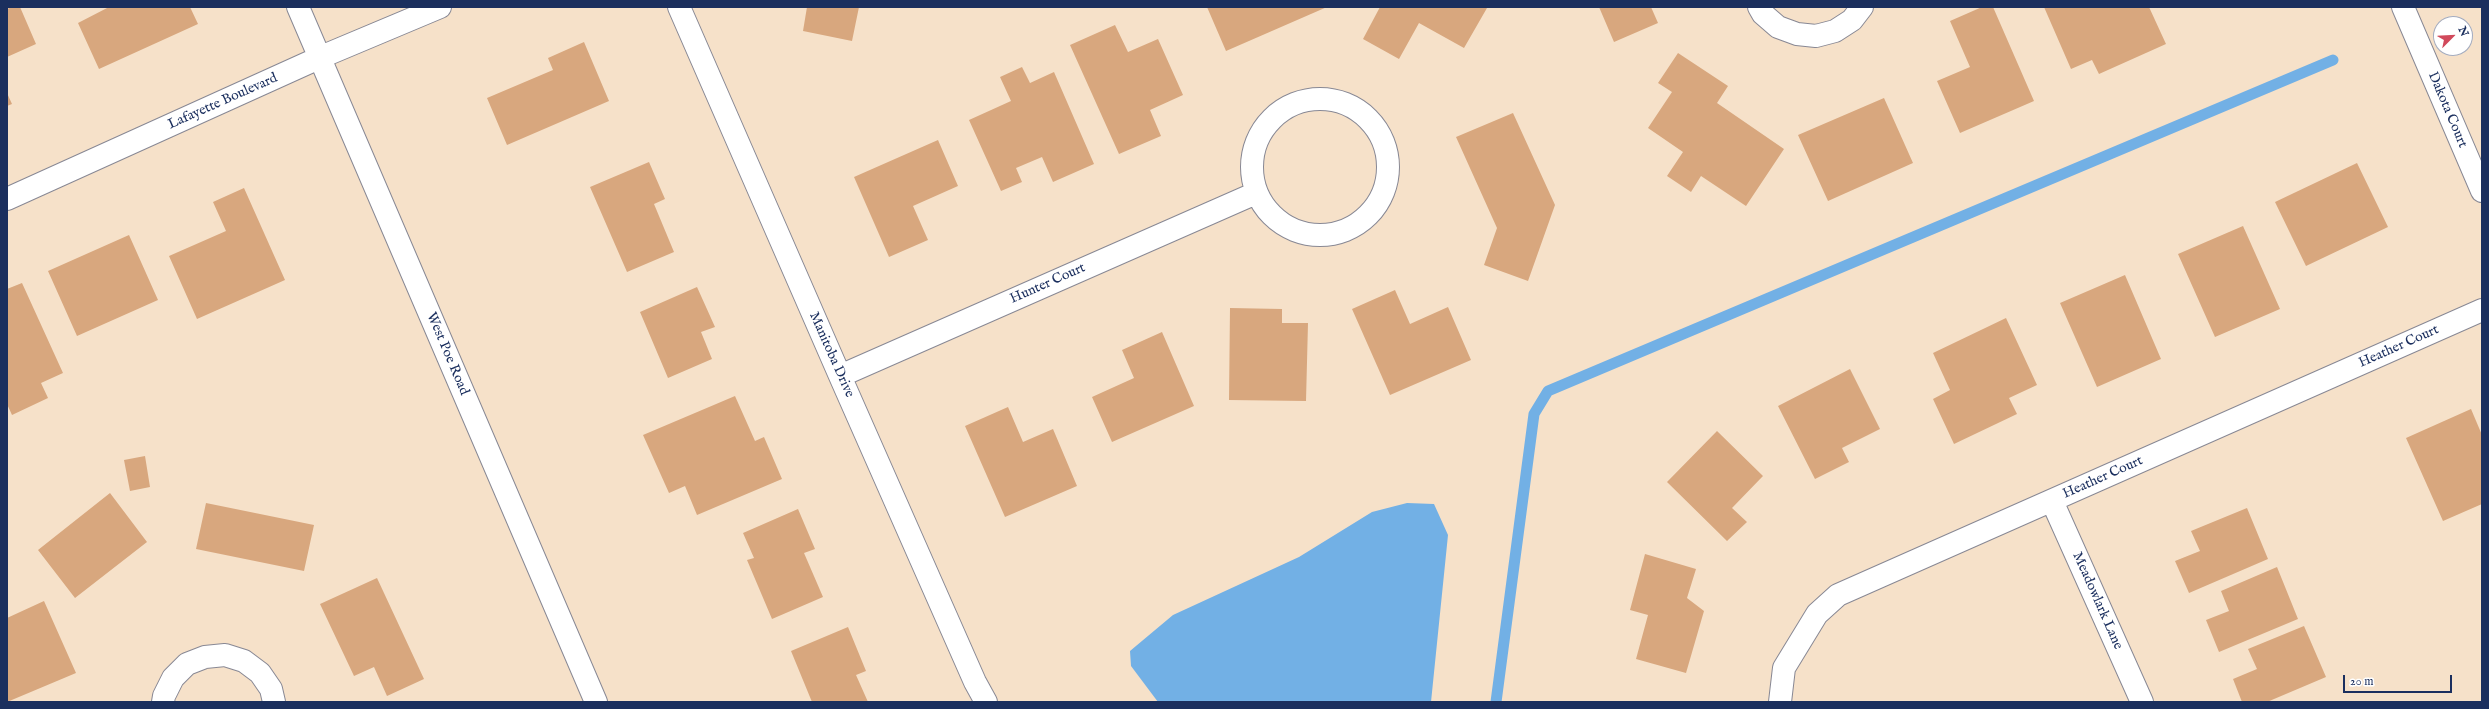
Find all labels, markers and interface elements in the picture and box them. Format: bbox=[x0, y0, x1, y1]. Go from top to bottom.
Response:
north arrow bbox=[2433, 16, 2473, 56]
text: N bbox=[2455, 24, 2471, 39]
street label: Lafayette Boulevard bbox=[166, 70, 280, 134]
street label: Dakota Court bbox=[2423, 70, 2471, 150]
street label: Hunter Court bbox=[1008, 260, 1088, 308]
street label: West Poe Road bbox=[422, 310, 472, 398]
street label: Manitoba Drive bbox=[805, 310, 857, 400]
street label: Heather Court bbox=[2356, 322, 2442, 372]
street label: Heather Court bbox=[2060, 453, 2146, 503]
street label: Meadowlark Lane bbox=[2068, 550, 2126, 652]
scale bar bbox=[2345, 667, 2454, 693]
text: 20 m bbox=[2350, 674, 2373, 689]

